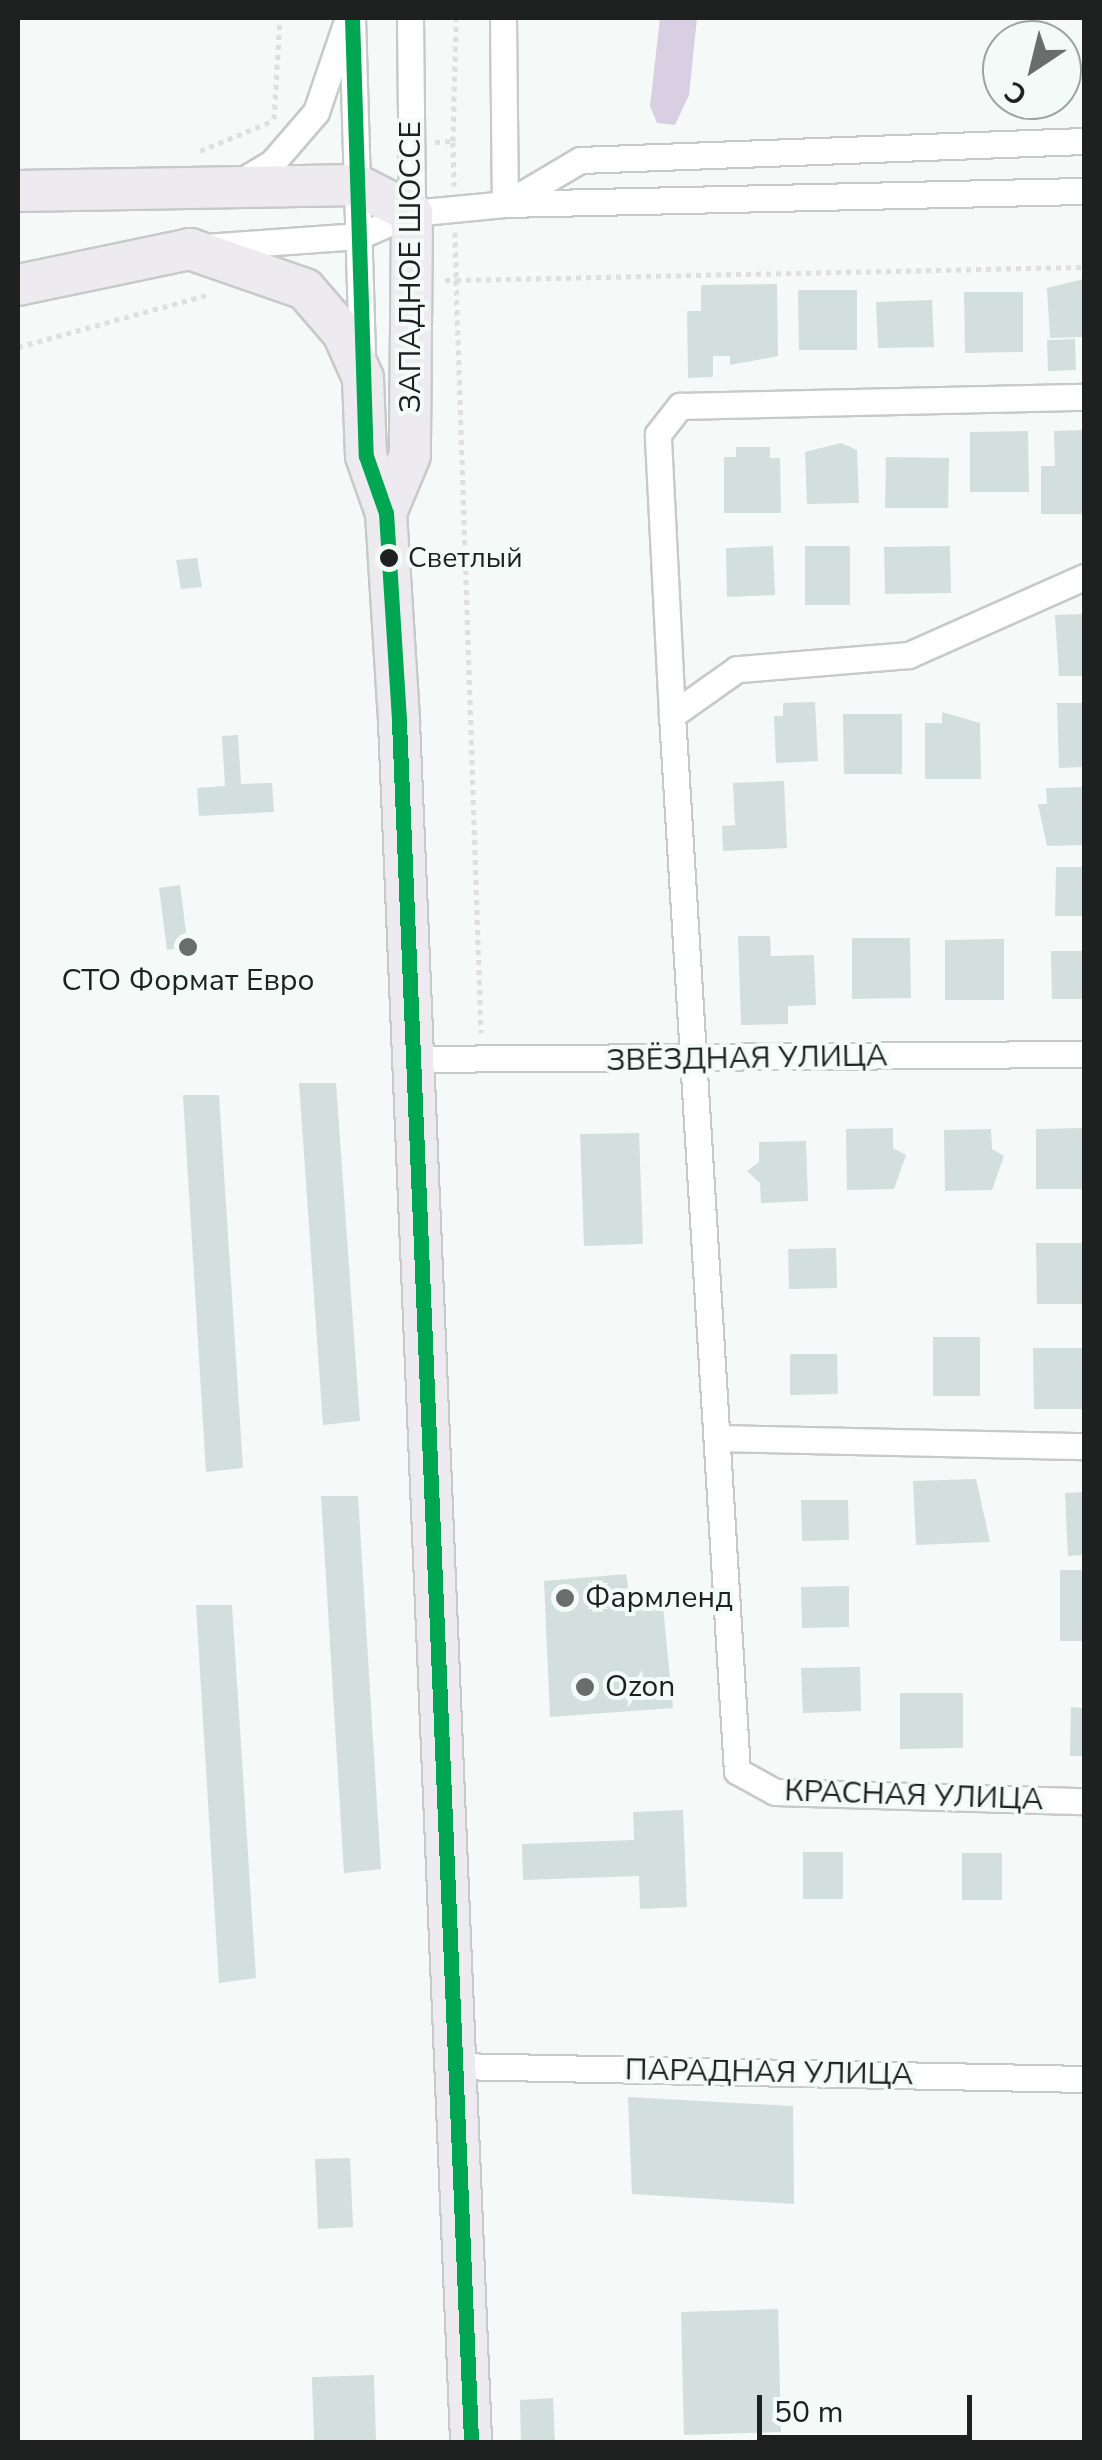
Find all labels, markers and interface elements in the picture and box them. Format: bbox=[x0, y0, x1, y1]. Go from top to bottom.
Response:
north arrow bbox=[982, 20, 1082, 120]
text: С bbox=[997, 72, 1035, 114]
street label: ЗАПАДНОЕ ШОССЕ bbox=[393, 121, 429, 413]
place label: Светлый bbox=[408, 541, 523, 575]
marker: Светлый bbox=[379, 548, 399, 568]
marker: СТО Формат Евро bbox=[177, 936, 199, 958]
place label: СТО Формат Евро bbox=[61, 963, 315, 999]
street label: ЗВЁЗДНАЯ УЛИЦА bbox=[606, 1039, 888, 1079]
place label: Фармленд bbox=[585, 1580, 733, 1616]
marker: Фармленд bbox=[554, 1587, 576, 1609]
place label: Ozon bbox=[605, 1669, 675, 1705]
marker: Ozon bbox=[574, 1676, 596, 1698]
street label: КРАСНАЯ УЛИЦА bbox=[784, 1773, 1044, 1819]
street label: ПАРАДНАЯ УЛИЦА bbox=[625, 2052, 913, 2094]
scale bar bbox=[762, 2375, 977, 2437]
text: 50 m bbox=[774, 2392, 843, 2433]

